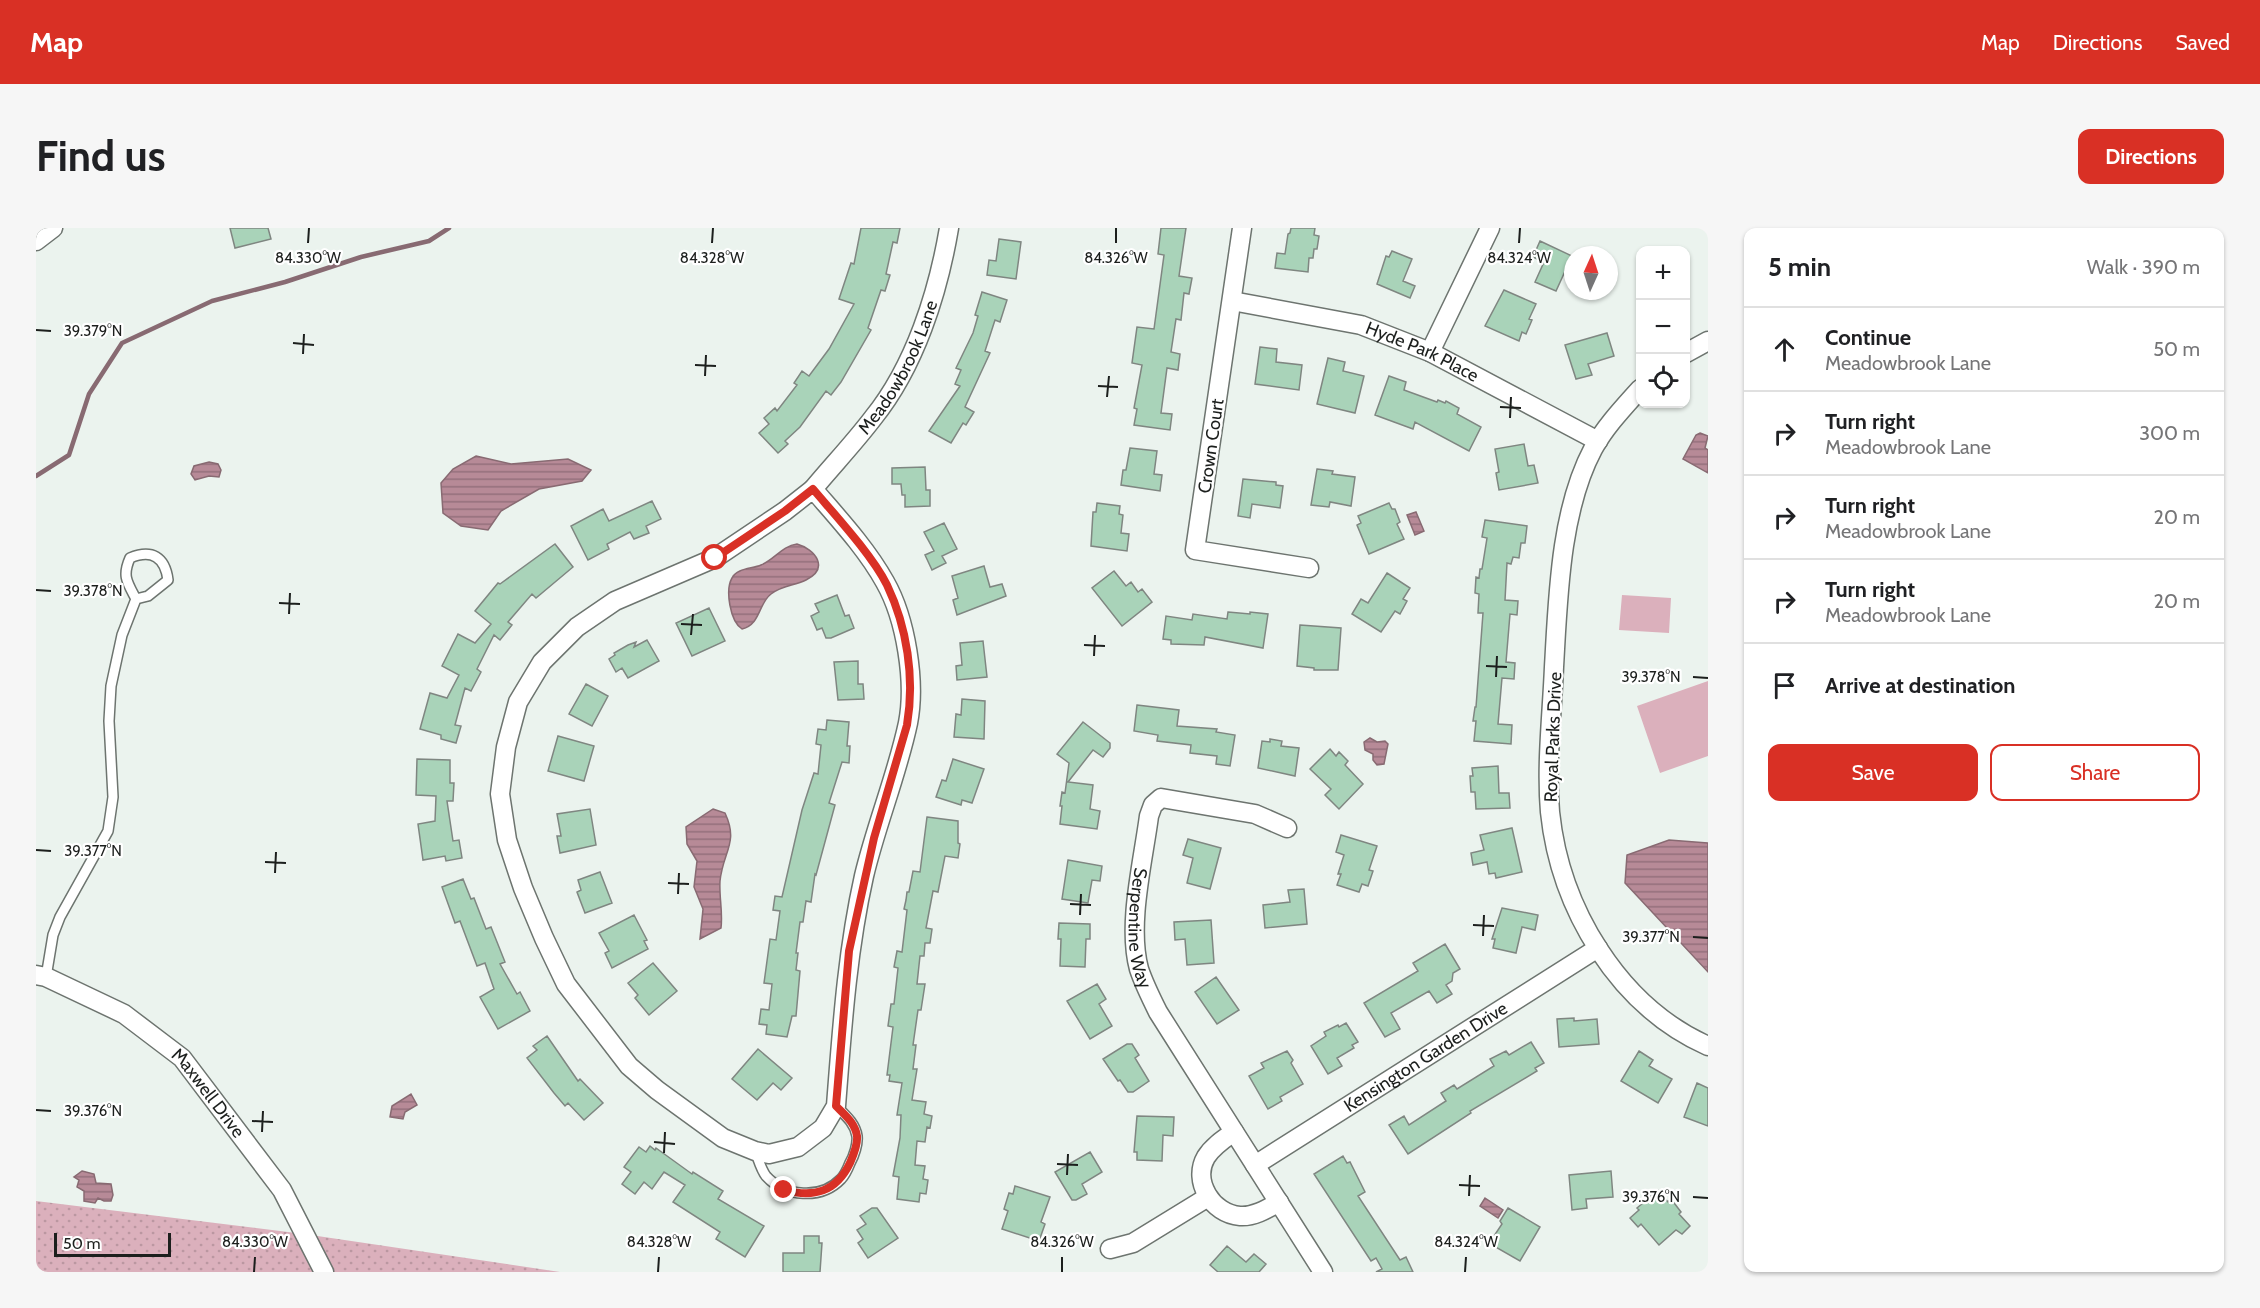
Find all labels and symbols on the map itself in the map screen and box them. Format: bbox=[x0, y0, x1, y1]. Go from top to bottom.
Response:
north arrow bbox=[1564, 246, 1618, 300]
text: 84.330°W bbox=[275, 249, 342, 267]
text: 84.328°W bbox=[680, 249, 745, 267]
text: 84.326°W bbox=[1084, 249, 1149, 267]
text: 84.324°W bbox=[1487, 249, 1552, 267]
street label: Meadowbrook Lane bbox=[853, 298, 942, 439]
street label: Hyde Park Place bbox=[1363, 317, 1482, 387]
text: 39.379°N bbox=[64, 322, 122, 340]
street label: Crown Court bbox=[1193, 397, 1229, 495]
route start bbox=[701, 544, 727, 570]
text: 39.378°N bbox=[63, 582, 123, 600]
text: 39.378°N bbox=[1621, 668, 1681, 686]
street label: Royal Parks Drive bbox=[1540, 671, 1566, 803]
text: 39.377°N bbox=[64, 842, 122, 860]
street label: Serpentine Way bbox=[1124, 866, 1156, 992]
text: 39.377°N bbox=[1622, 928, 1680, 946]
street label: Kensington Garden Drive bbox=[1340, 997, 1512, 1117]
street label: Maxwell Drive bbox=[168, 1043, 249, 1142]
text: 39.376°N bbox=[64, 1102, 122, 1120]
route end bbox=[770, 1176, 796, 1202]
text: 39.376°N bbox=[1622, 1188, 1680, 1206]
scale bar bbox=[54, 1230, 171, 1258]
text: 84.330°W bbox=[222, 1233, 289, 1251]
text: 84.328°W bbox=[627, 1233, 692, 1251]
text: 84.326°W bbox=[1030, 1233, 1095, 1251]
text: 84.324°W bbox=[1434, 1233, 1499, 1251]

